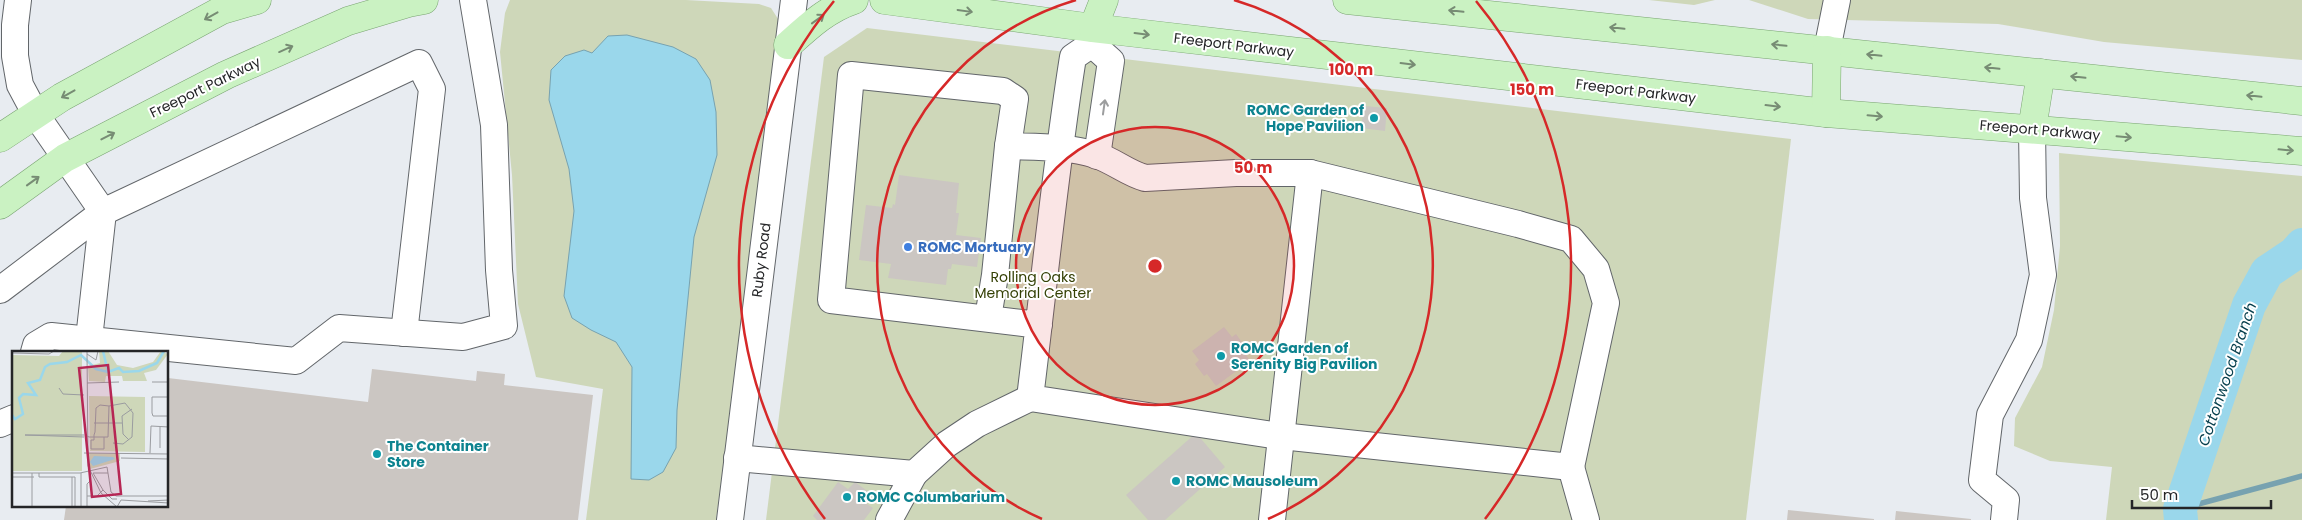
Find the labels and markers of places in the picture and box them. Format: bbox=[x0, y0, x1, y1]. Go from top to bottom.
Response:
place label: ROMC Garden of Hope Pavilion bbox=[1247, 100, 1364, 136]
marker: ROMC Garden of Hope Pavilion bbox=[1368, 112, 1380, 124]
place label: ROMC Mortuary bbox=[918, 237, 1032, 257]
marker: ROMC Mortuary bbox=[902, 241, 914, 253]
centre of rings bbox=[1146, 257, 1164, 275]
place label: ROMC Garden of Serenity Big Pavilion bbox=[1231, 338, 1378, 374]
marker: ROMC Garden of Serenity Big Pavilion bbox=[1215, 350, 1227, 362]
place label: The Container Store bbox=[387, 436, 489, 472]
marker: The Container Store bbox=[371, 448, 383, 460]
place label: ROMC Mausoleum bbox=[1186, 471, 1318, 491]
marker: ROMC Mausoleum bbox=[1170, 475, 1182, 487]
place label: ROMC Columbarium bbox=[857, 487, 1005, 507]
marker: ROMC Columbarium bbox=[841, 491, 853, 503]

